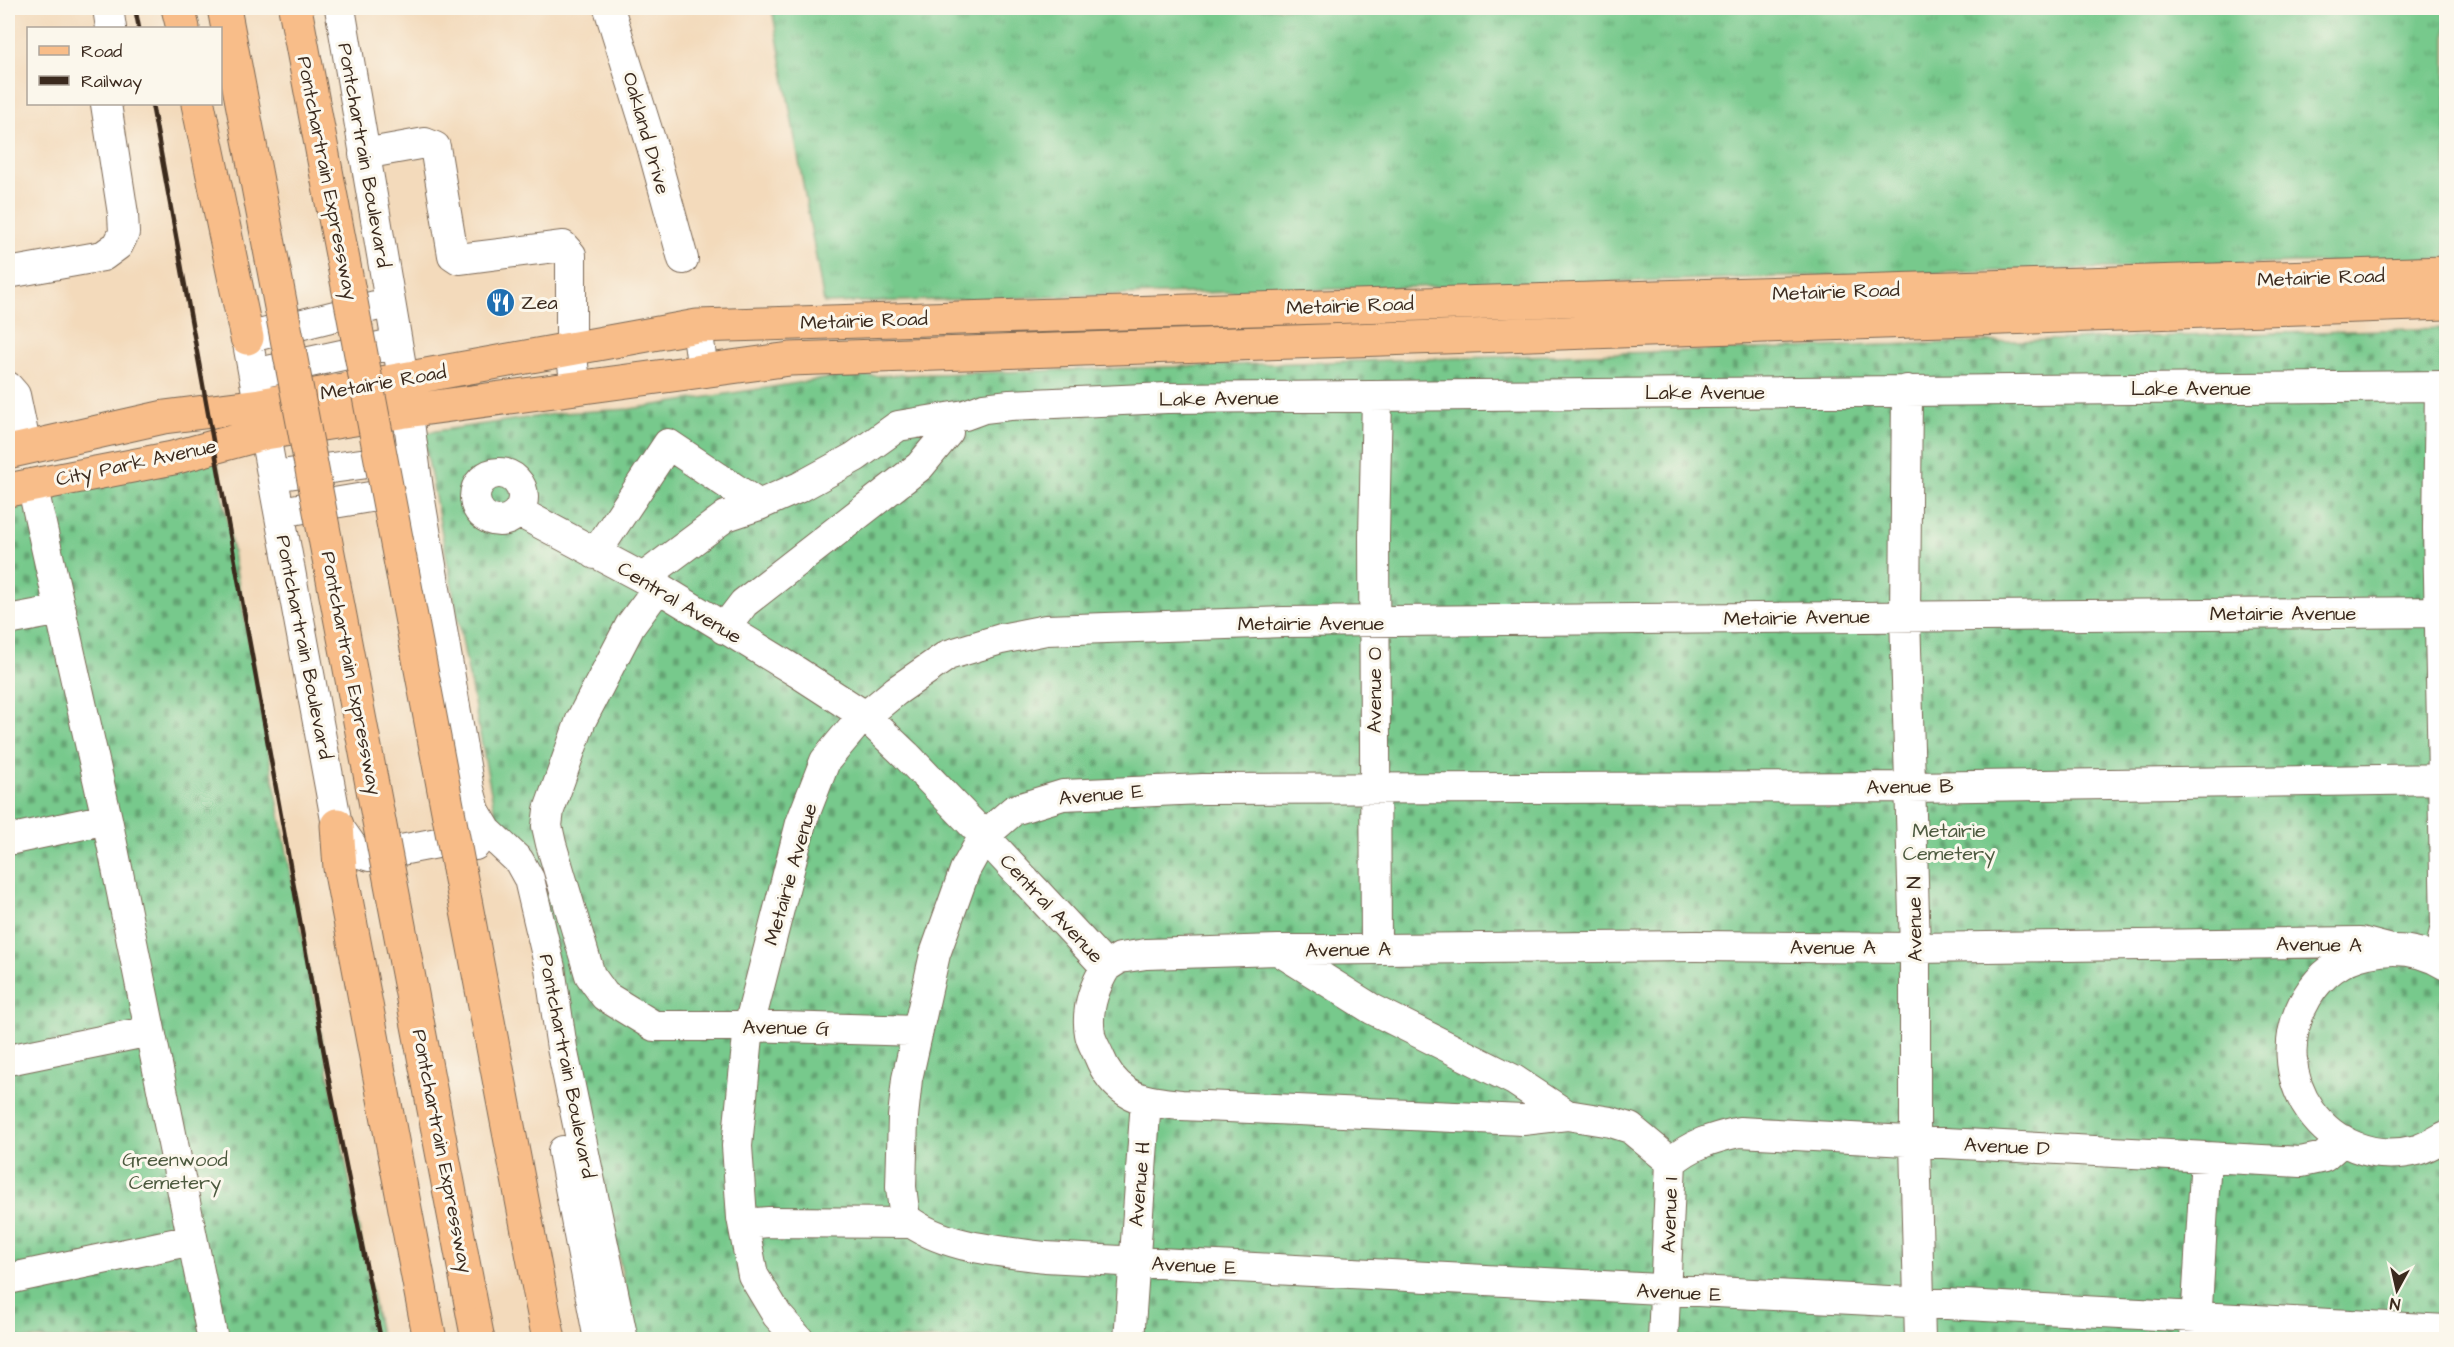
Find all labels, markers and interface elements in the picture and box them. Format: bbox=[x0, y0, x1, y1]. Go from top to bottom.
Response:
legend bbox=[27, 27, 222, 105]
text: Road bbox=[81, 39, 122, 64]
street label: Pontchartrain Boulevard bbox=[330, 41, 398, 270]
street label: Pontchartrain Expressway bbox=[289, 54, 364, 303]
text: Railway bbox=[81, 69, 142, 95]
street label: Oakland Drive bbox=[615, 69, 677, 198]
street label: Metairie Road bbox=[2257, 262, 2385, 294]
street label: Metairie Road bbox=[1772, 276, 1900, 308]
restaurant icon: Zea bbox=[484, 286, 516, 318]
place label: Zea bbox=[521, 289, 558, 317]
street label: Metairie Road bbox=[1286, 290, 1414, 322]
street label: Metairie Road bbox=[800, 305, 928, 337]
street label: Metairie Road bbox=[318, 358, 448, 408]
street label: Lake Avenue bbox=[2131, 375, 2251, 403]
street label: Lake Avenue bbox=[1645, 379, 1765, 407]
street label: Lake Avenue bbox=[1159, 384, 1279, 414]
street label: City Park Avenue bbox=[53, 432, 219, 495]
street label: Pontchartrain Boulevard bbox=[269, 533, 339, 762]
street label: Pontchartrain Expressway bbox=[313, 549, 388, 798]
street label: Central Avenue bbox=[612, 555, 747, 651]
street label: Metairie Avenue bbox=[2210, 600, 2356, 628]
street label: Metairie Avenue bbox=[1724, 603, 1871, 633]
street label: Metairie Avenue bbox=[1238, 610, 1384, 638]
street label: Avenue O bbox=[1361, 647, 1389, 733]
street label: Avenue B bbox=[1866, 772, 1954, 802]
street label: Avenue E bbox=[1058, 777, 1145, 813]
street label: Metairie Avenue bbox=[757, 800, 825, 949]
park label: Metairie Cemetery bbox=[1903, 817, 1995, 869]
street label: Central Avenue bbox=[993, 848, 1110, 970]
street label: Avenue N bbox=[1900, 876, 1930, 962]
street label: Avenue A bbox=[2276, 930, 2362, 960]
street label: Avenue A bbox=[1790, 934, 1876, 962]
street label: Avenue A bbox=[1305, 935, 1391, 965]
street label: Pontchartrain Boulevard bbox=[532, 952, 602, 1181]
street label: Avenue G bbox=[742, 1013, 830, 1043]
street label: Pontchartrain Expressway bbox=[404, 1027, 479, 1276]
street label: Avenue D bbox=[1963, 1131, 2051, 1163]
street label: Avenue H bbox=[1122, 1140, 1158, 1228]
park label: Greenwood Cemetery bbox=[122, 1146, 228, 1198]
street label: Avenue I bbox=[1655, 1177, 1685, 1254]
street label: Avenue E bbox=[1151, 1250, 1237, 1282]
north arrow bbox=[2367, 1260, 2427, 1320]
street label: Avenue E bbox=[1636, 1277, 1722, 1309]
text: N bbox=[2389, 1292, 2402, 1315]

